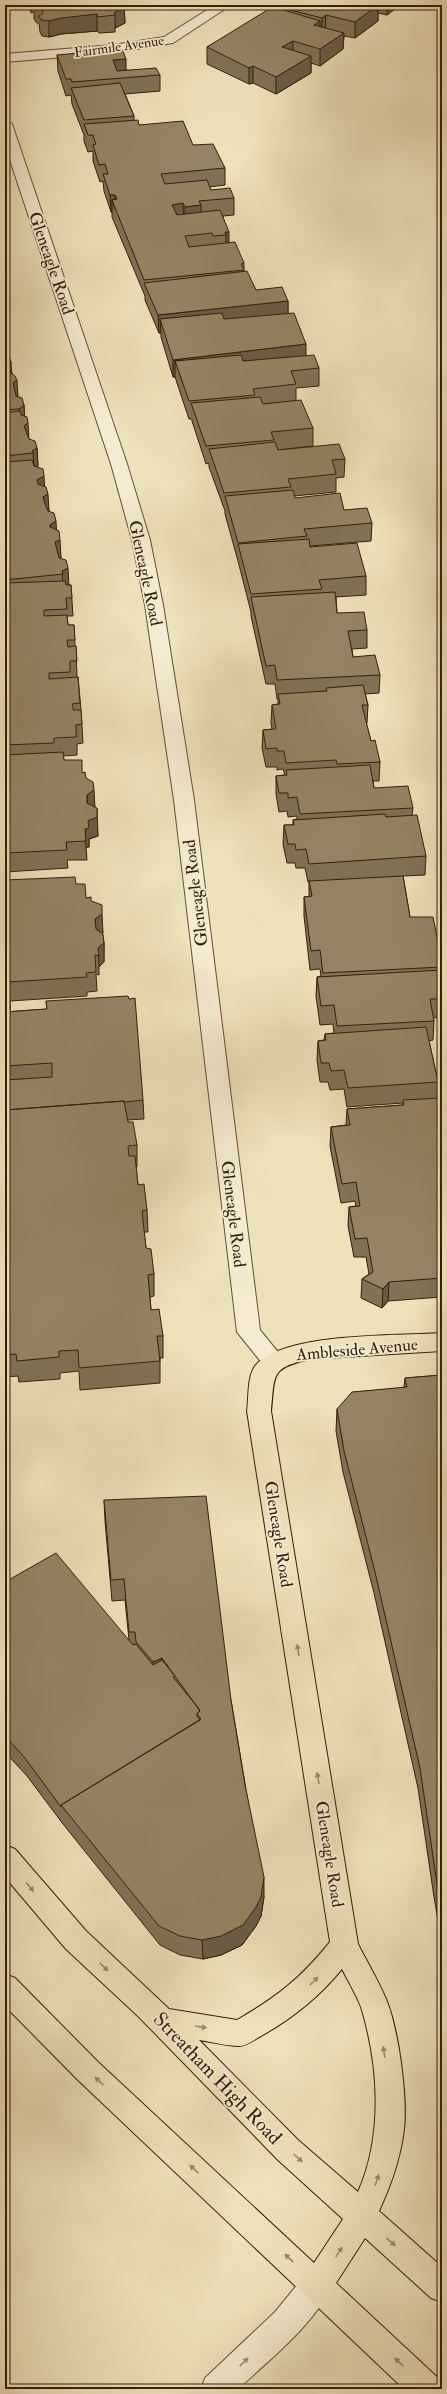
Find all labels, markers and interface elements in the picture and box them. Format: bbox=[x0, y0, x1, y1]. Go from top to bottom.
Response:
street label: Fairmile Avenue bbox=[73, 32, 165, 61]
street label: Gleneagle Road bbox=[24, 209, 79, 318]
street label: Gleneagle Road bbox=[124, 518, 167, 628]
street label: Gleneagle Road bbox=[178, 838, 212, 948]
street label: Gleneagle Road bbox=[217, 1159, 251, 1269]
street label: Ambleside Avenue bbox=[294, 1334, 419, 1365]
street label: Gleneagle Road bbox=[260, 1479, 297, 1589]
one-way arrow bbox=[295, 1644, 301, 1656]
one-way arrow bbox=[315, 1772, 321, 1784]
street label: Gleneagle Road bbox=[311, 1799, 348, 1909]
one-way arrow bbox=[26, 1882, 35, 1892]
one-way arrow bbox=[99, 1962, 109, 1972]
one-way arrow bbox=[309, 1977, 319, 1986]
street label: Streatham High Road bbox=[148, 2007, 287, 2150]
one-way arrow bbox=[195, 2024, 207, 2030]
one-way arrow bbox=[381, 2046, 387, 2058]
one-way arrow bbox=[94, 2076, 104, 2085]
one-way arrow bbox=[293, 2153, 302, 2162]
one-way arrow bbox=[189, 2164, 199, 2174]
one-way arrow bbox=[374, 2174, 380, 2186]
one-way arrow bbox=[386, 2237, 396, 2246]
one-way arrow bbox=[335, 2246, 342, 2258]
one-way arrow bbox=[284, 2253, 294, 2263]
one-way arrow bbox=[239, 2357, 249, 2367]
one-way arrow bbox=[394, 2358, 403, 2367]

